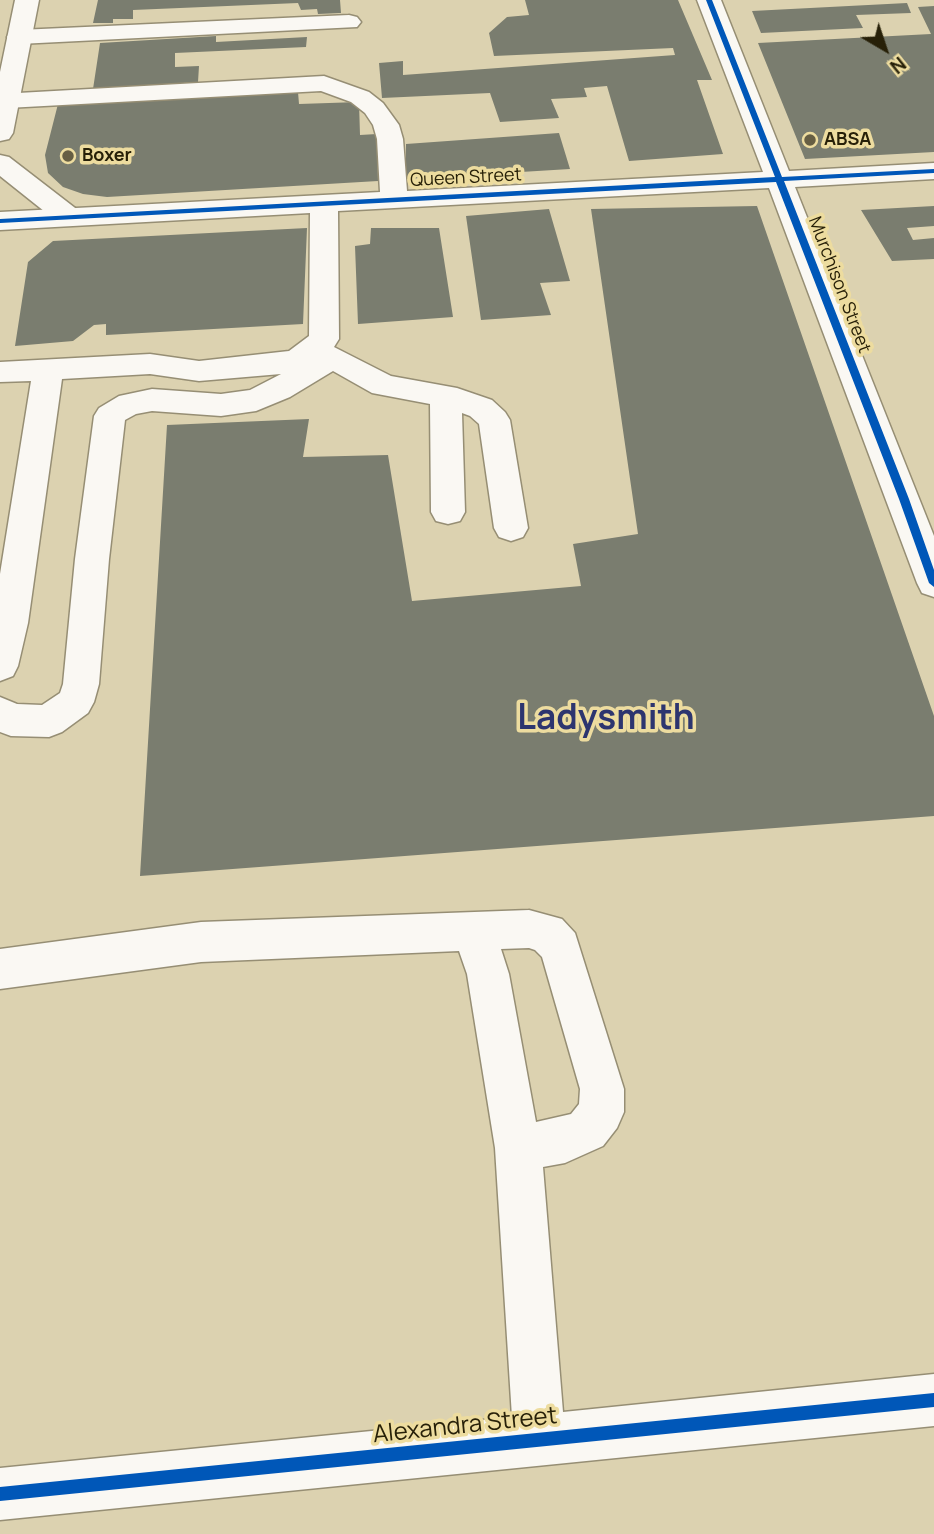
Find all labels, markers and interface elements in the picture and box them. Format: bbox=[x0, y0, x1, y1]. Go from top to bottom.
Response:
north arrow bbox=[850, 14, 920, 84]
text: N bbox=[885, 51, 912, 80]
place label: ABSA bbox=[824, 129, 871, 151]
marker: ABSA bbox=[802, 132, 818, 148]
place label: Boxer bbox=[82, 145, 132, 167]
marker: Boxer bbox=[60, 148, 76, 164]
street label: Queen Street bbox=[410, 164, 522, 192]
street label: Murchison Street bbox=[803, 214, 875, 356]
district label: Ladysmith bbox=[517, 698, 695, 740]
street label: Alexandra Street bbox=[371, 1402, 559, 1450]

